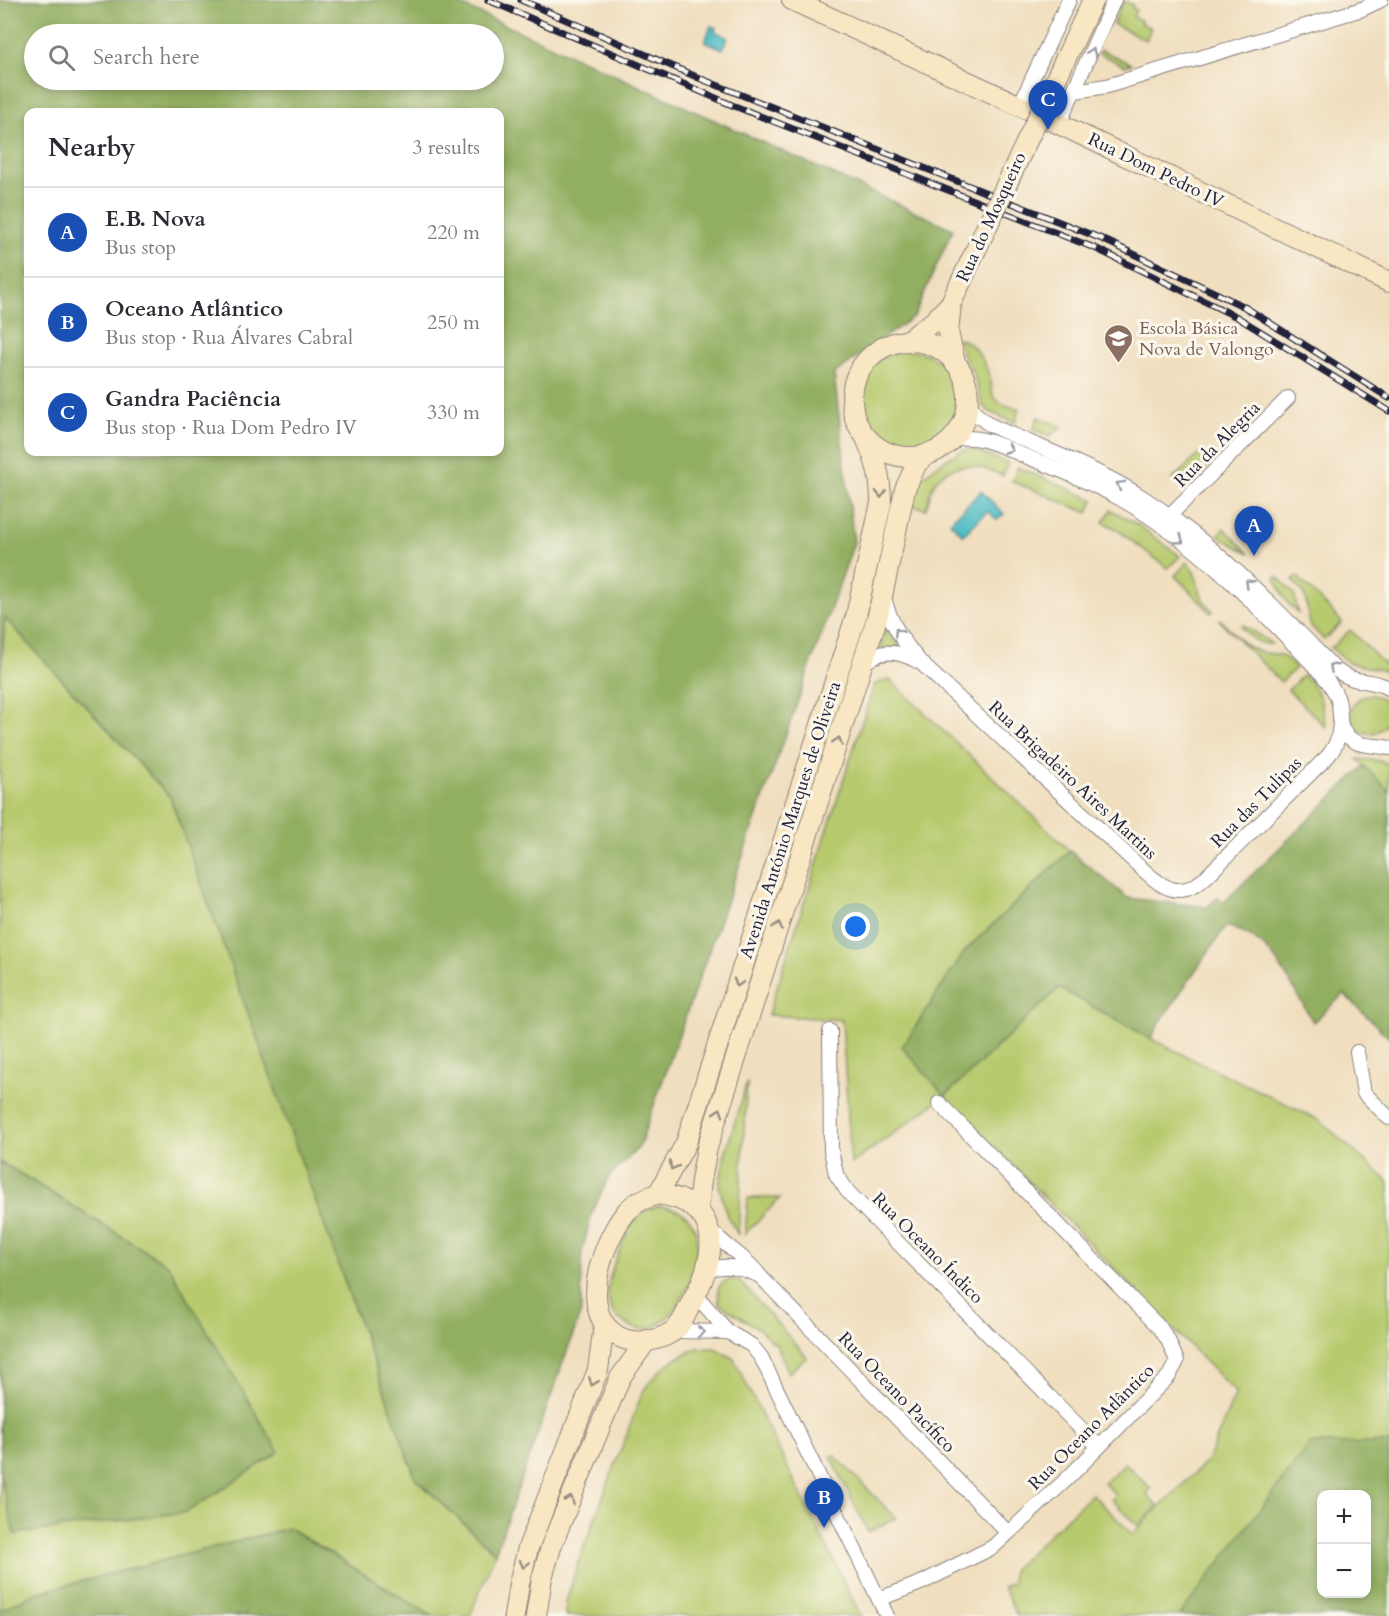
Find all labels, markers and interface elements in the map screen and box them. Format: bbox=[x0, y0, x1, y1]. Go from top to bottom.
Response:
search box bbox=[24, 24, 504, 90]
icon: search bbox=[45, 41, 78, 74]
text: Search here bbox=[93, 42, 200, 72]
one-way arrow bbox=[1085, 47, 1097, 58]
pin: C bbox=[1028, 80, 1068, 130]
street label: Rua Dom Pedro IV bbox=[1084, 127, 1229, 215]
text: Nearby bbox=[48, 130, 136, 165]
text: 3 results bbox=[412, 134, 480, 161]
street label: Rua do Mosqueiro bbox=[950, 148, 1033, 286]
text: E.B. Nova bbox=[105, 204, 206, 234]
text: A bbox=[60, 219, 75, 246]
text: 220 m bbox=[427, 219, 480, 246]
text: Bus stop bbox=[105, 234, 176, 261]
text: Oceano Atlântico bbox=[105, 294, 283, 324]
text: B bbox=[60, 309, 75, 336]
text: 250 m bbox=[427, 309, 480, 336]
place label: Escola Básica Nova de Valongo bbox=[1139, 316, 1274, 362]
school or university icon: Escola Básica Nova de Valongo bbox=[1102, 322, 1134, 364]
text: Bus stop · Rua Álvares Cabral bbox=[105, 324, 353, 351]
text: Gandra Paciência bbox=[105, 384, 281, 414]
street label: Rua da Alegria bbox=[1169, 396, 1266, 493]
text: C bbox=[60, 399, 75, 426]
text: 330 m bbox=[427, 399, 480, 426]
text: Bus stop · Rua Dom Pedro IV bbox=[105, 414, 357, 441]
one-way arrow bbox=[1002, 442, 1013, 454]
one-way arrow bbox=[1116, 481, 1126, 492]
one-way arrow bbox=[874, 490, 887, 499]
pin: A bbox=[1234, 506, 1274, 556]
one-way arrow bbox=[1174, 533, 1185, 544]
one-way arrow bbox=[1245, 579, 1256, 590]
one-way arrow bbox=[893, 628, 905, 638]
one-way arrow bbox=[1330, 663, 1341, 674]
street label: Avenida António Marques de Oliveira bbox=[734, 678, 847, 962]
street label: Rua Brigadeiro Aires Martins bbox=[983, 695, 1163, 865]
one-way arrow bbox=[830, 736, 843, 746]
street label: Rua das Tulipas bbox=[1205, 751, 1307, 853]
your location bbox=[841, 912, 870, 941]
one-way arrow bbox=[771, 921, 784, 932]
one-way arrow bbox=[733, 977, 745, 988]
one-way arrow bbox=[712, 1107, 724, 1118]
one-way arrow bbox=[669, 1160, 680, 1171]
street label: Rua Oceano Índico bbox=[866, 1187, 989, 1310]
one-way arrow bbox=[696, 1326, 705, 1338]
street label: Rua Oceano Pacífico bbox=[832, 1326, 961, 1458]
street label: Rua Oceano Atlântico bbox=[1023, 1358, 1160, 1496]
one-way arrow bbox=[588, 1376, 600, 1387]
pin: B bbox=[804, 1478, 844, 1528]
map controls bbox=[1317, 1490, 1371, 1598]
button: + bbox=[1317, 1490, 1371, 1544]
one-way arrow bbox=[563, 1495, 575, 1506]
button: − bbox=[1317, 1544, 1371, 1598]
one-way arrow bbox=[518, 1559, 531, 1569]

